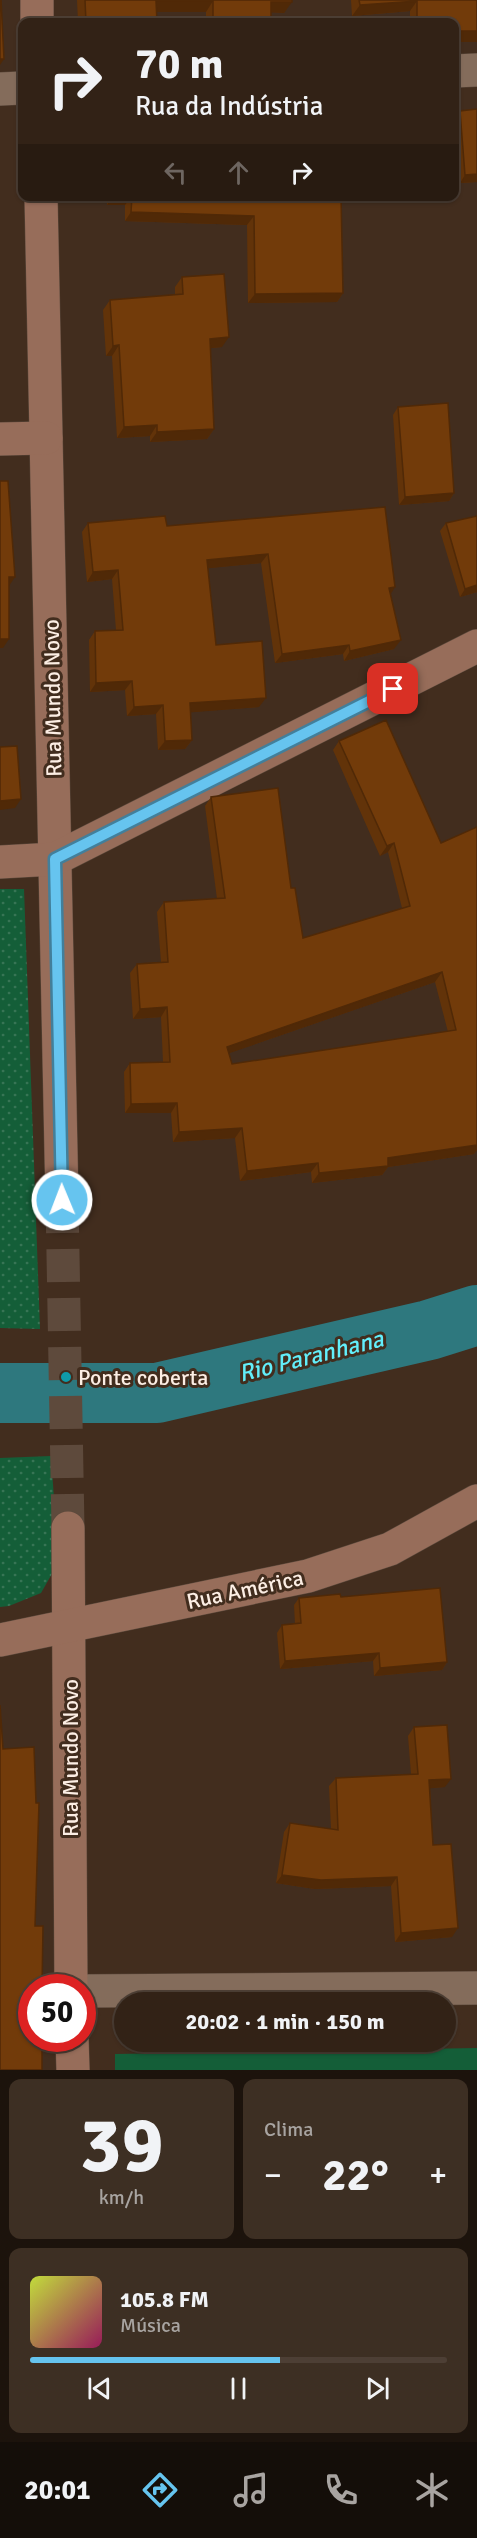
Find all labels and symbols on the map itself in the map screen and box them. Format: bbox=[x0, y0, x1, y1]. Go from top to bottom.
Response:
street label: Rua Mundo Novo bbox=[38, 619, 67, 777]
pin bbox=[367, 663, 418, 714]
position arrow bbox=[30, 1168, 94, 1232]
water label: Rio Paranhana bbox=[235, 1323, 387, 1389]
place label: Ponte coberta bbox=[78, 1364, 208, 1391]
marker: Ponte coberta bbox=[59, 1370, 73, 1384]
street label: Rua América bbox=[184, 1564, 306, 1615]
street label: Rua Mundo Novo bbox=[57, 1679, 84, 1837]
speed limit sign: 50 bbox=[18, 1974, 96, 2052]

